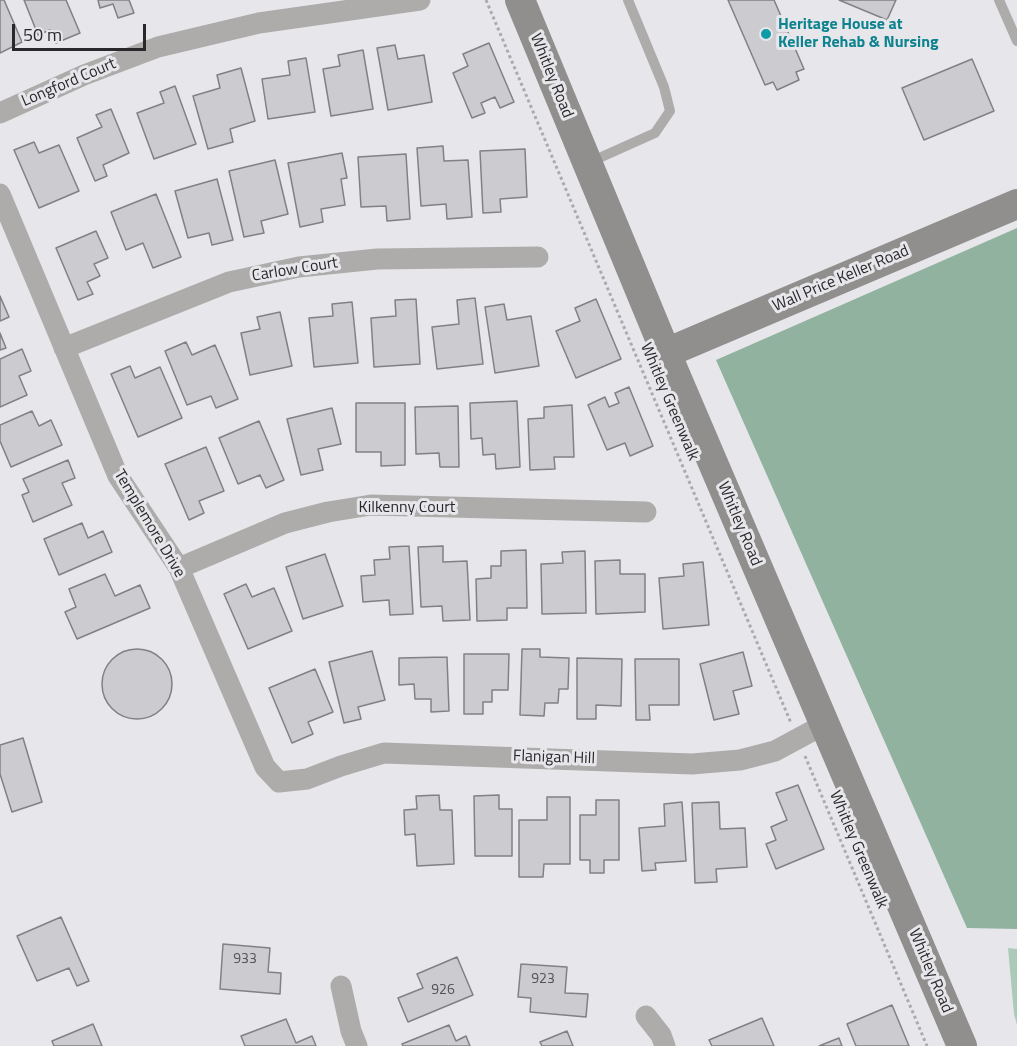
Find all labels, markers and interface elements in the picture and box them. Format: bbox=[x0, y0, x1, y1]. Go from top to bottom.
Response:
scale bar bbox=[15, 12, 148, 50]
place label: Heritage House at Keller Rehab & Nursing bbox=[778, 15, 939, 53]
text: 50 m bbox=[23, 21, 62, 48]
marker: Heritage House at Keller Rehab & Nursing bbox=[759, 27, 773, 41]
street label: Whitley Road bbox=[525, 31, 577, 121]
street label: Longford Court bbox=[19, 55, 119, 111]
street label: Wall Price Keller Road bbox=[770, 242, 912, 316]
street label: Carlow Court bbox=[251, 254, 339, 286]
street label: Whitley Greenwalk bbox=[636, 340, 702, 464]
street label: Templemore Drive bbox=[109, 467, 189, 581]
street label: Whitley Road bbox=[713, 479, 765, 569]
street label: Kilkenny Court bbox=[359, 498, 455, 518]
street label: Flanigan Hill bbox=[513, 747, 595, 769]
street label: Whitley Greenwalk bbox=[825, 788, 891, 912]
street label: Whitley Road bbox=[904, 926, 956, 1016]
house number: 933 bbox=[233, 952, 257, 968]
house number: 923 bbox=[531, 972, 555, 988]
house number: 926 bbox=[431, 983, 455, 999]

